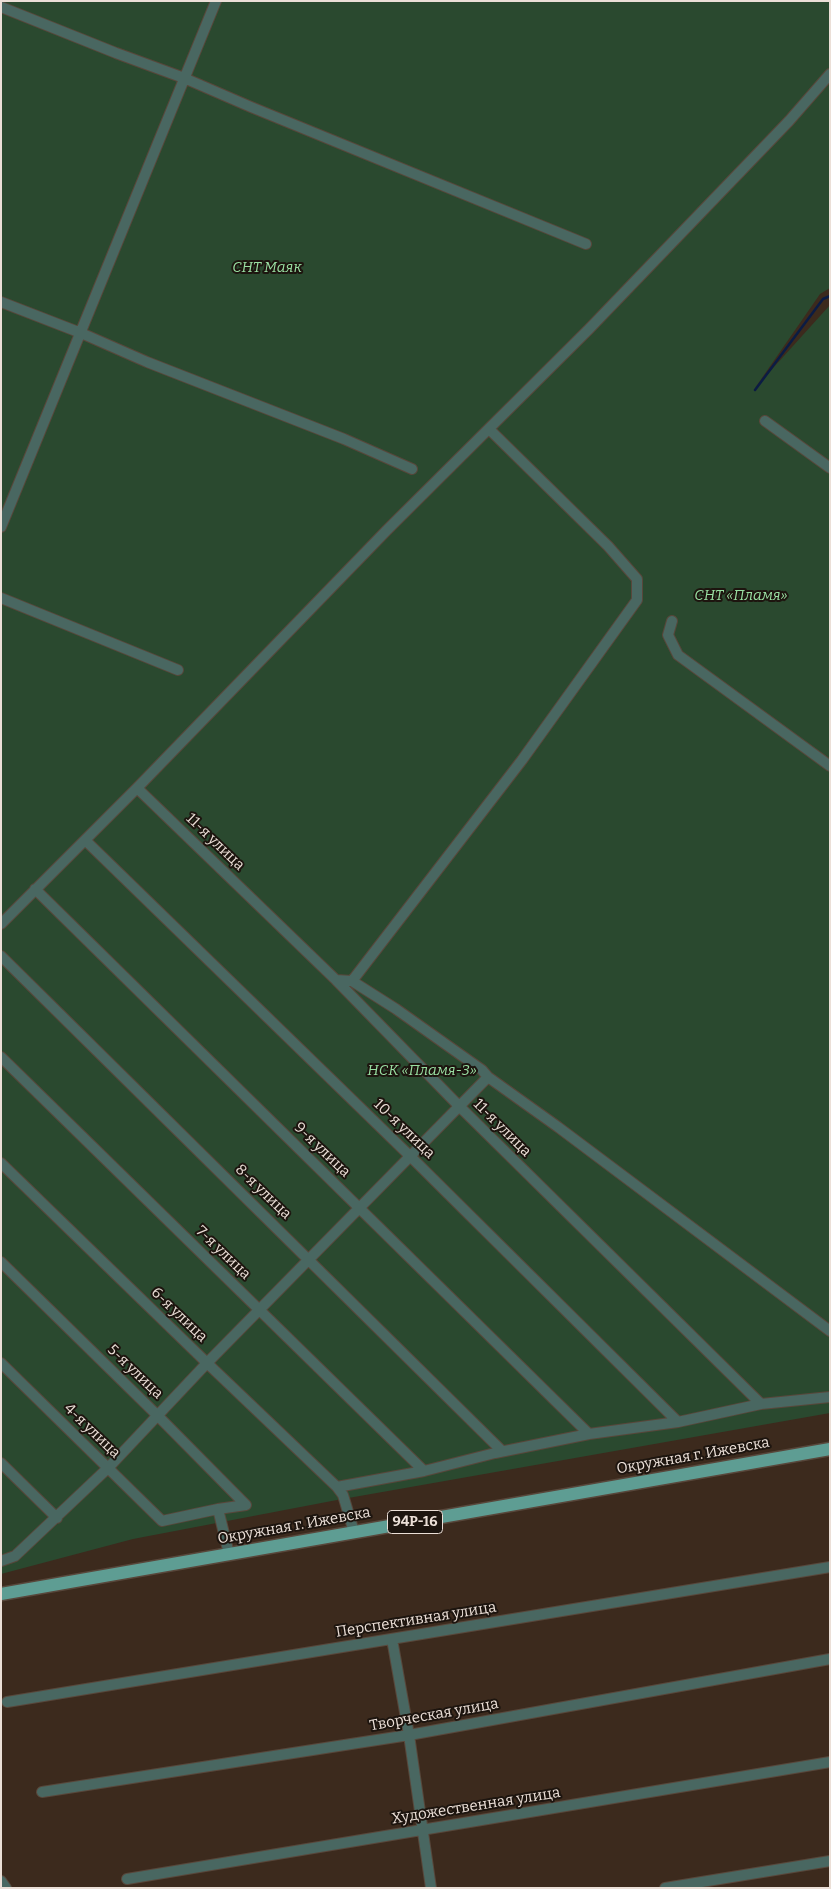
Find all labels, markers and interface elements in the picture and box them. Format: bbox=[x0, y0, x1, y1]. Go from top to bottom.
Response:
park label: СНТ Маяк bbox=[232, 259, 302, 277]
park label: СНТ «Пламя» bbox=[694, 587, 788, 605]
street label: 11-я улица bbox=[182, 810, 248, 874]
park label: НСК «Пламя-3» bbox=[367, 1062, 477, 1080]
street label: 10-я улица bbox=[370, 1095, 438, 1163]
street label: 11-я улица bbox=[469, 1095, 535, 1161]
street label: 9-я улица bbox=[290, 1119, 354, 1181]
street label: 8-я улица bbox=[231, 1161, 295, 1223]
street label: 7-я улица bbox=[192, 1222, 254, 1284]
street label: 6-я улица bbox=[147, 1284, 211, 1346]
street label: 5-я улица bbox=[103, 1341, 167, 1403]
street label: 4-я улица bbox=[60, 1400, 124, 1462]
street label: Окружная г. Ижевска bbox=[615, 1434, 771, 1478]
street label: Окружная г. Ижевска bbox=[216, 1504, 372, 1548]
road number: 94Р-16 bbox=[388, 1510, 442, 1534]
street label: Перспективная улица bbox=[335, 1598, 497, 1642]
street label: Творческая улица bbox=[368, 1695, 500, 1735]
street label: Художественная улица bbox=[390, 1784, 562, 1828]

